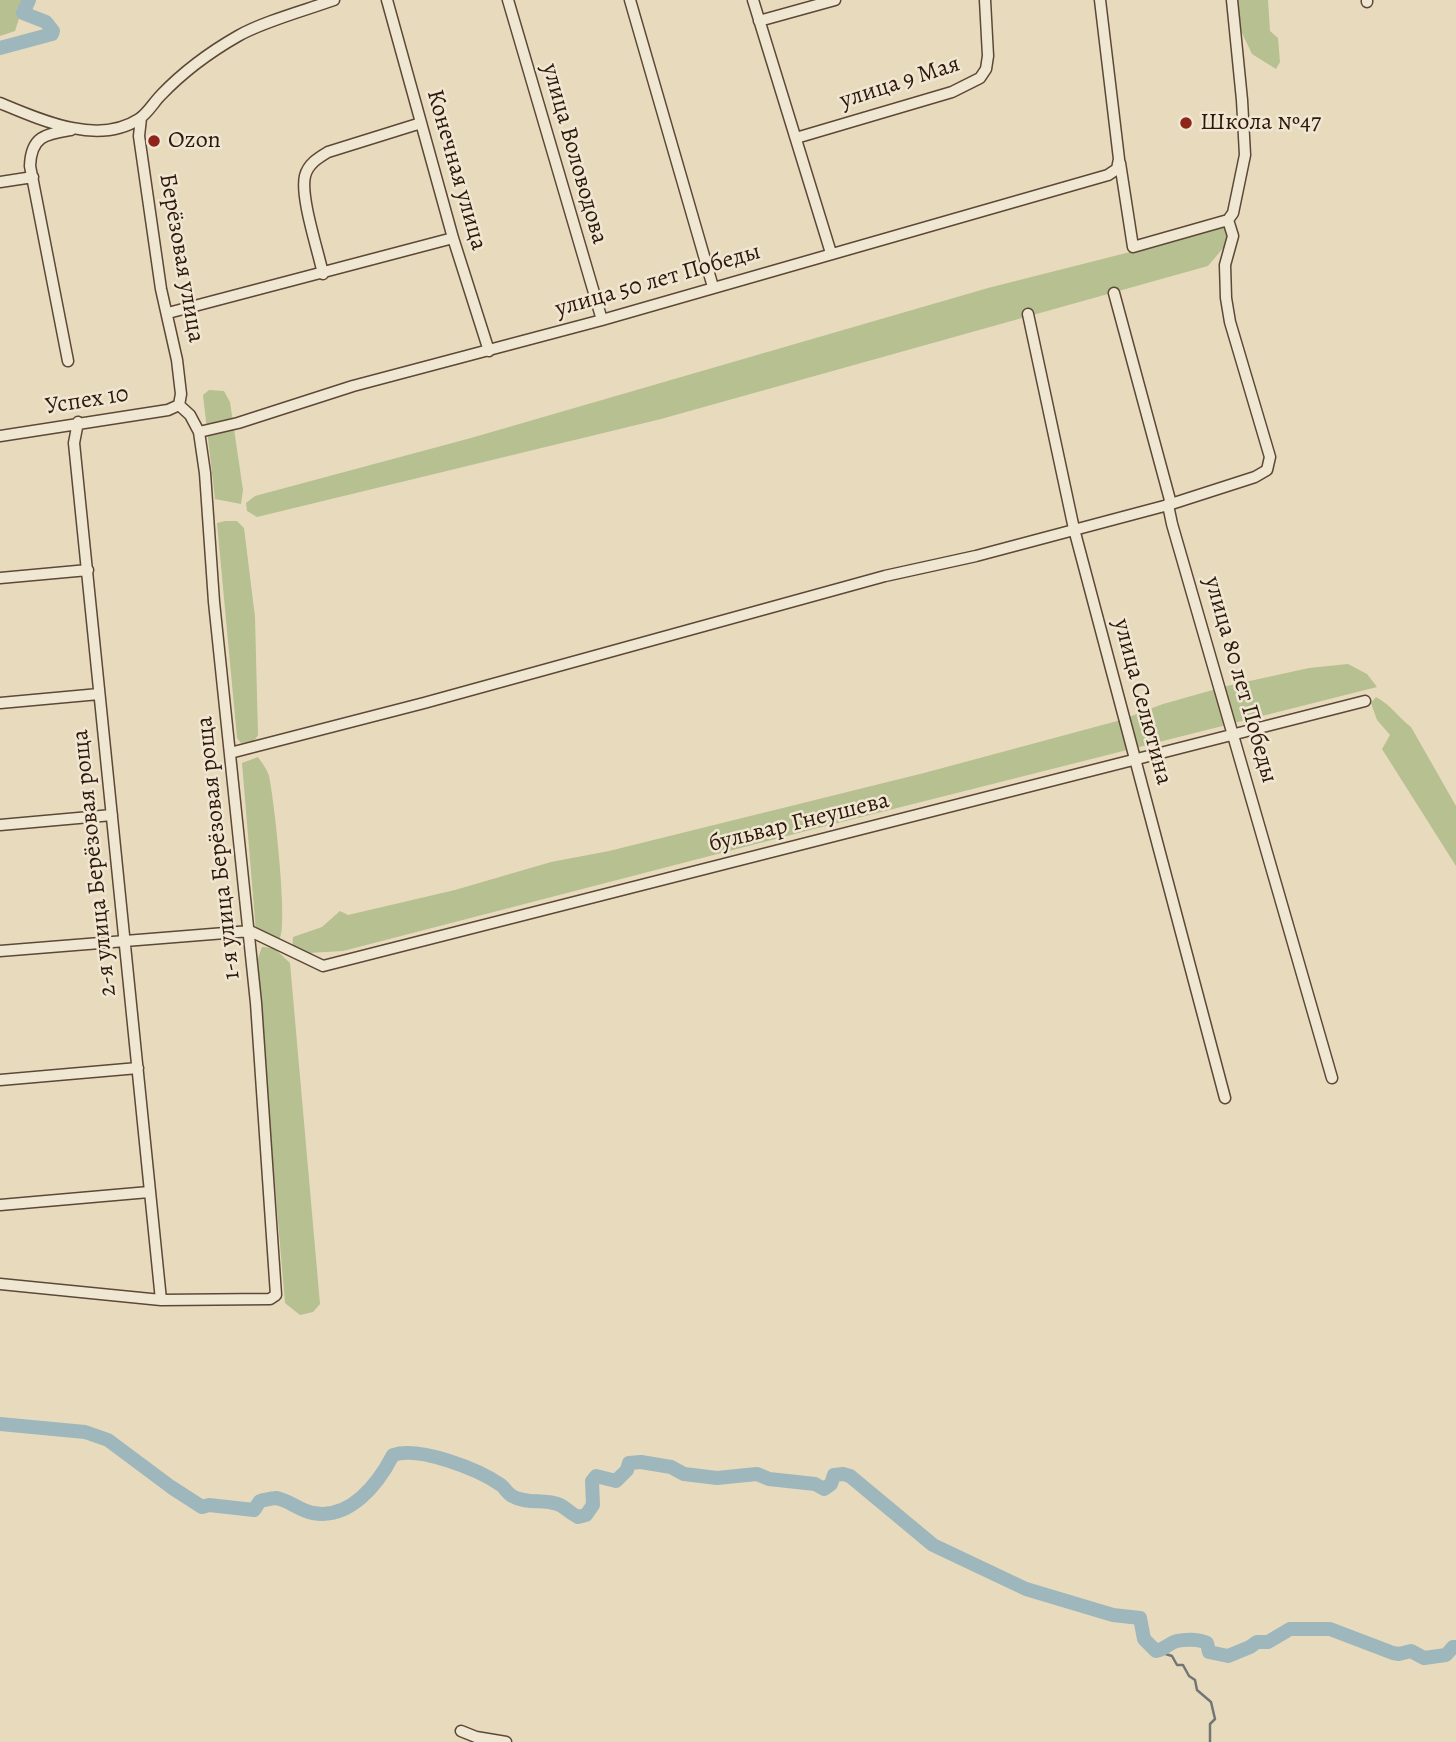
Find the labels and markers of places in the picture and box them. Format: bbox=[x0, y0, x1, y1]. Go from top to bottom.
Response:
place label: Школа №47 bbox=[1200, 109, 1321, 137]
marker: Школа №47 bbox=[1178, 115, 1194, 131]
place label: Ozon bbox=[168, 127, 221, 155]
marker: Ozon bbox=[146, 133, 162, 149]

